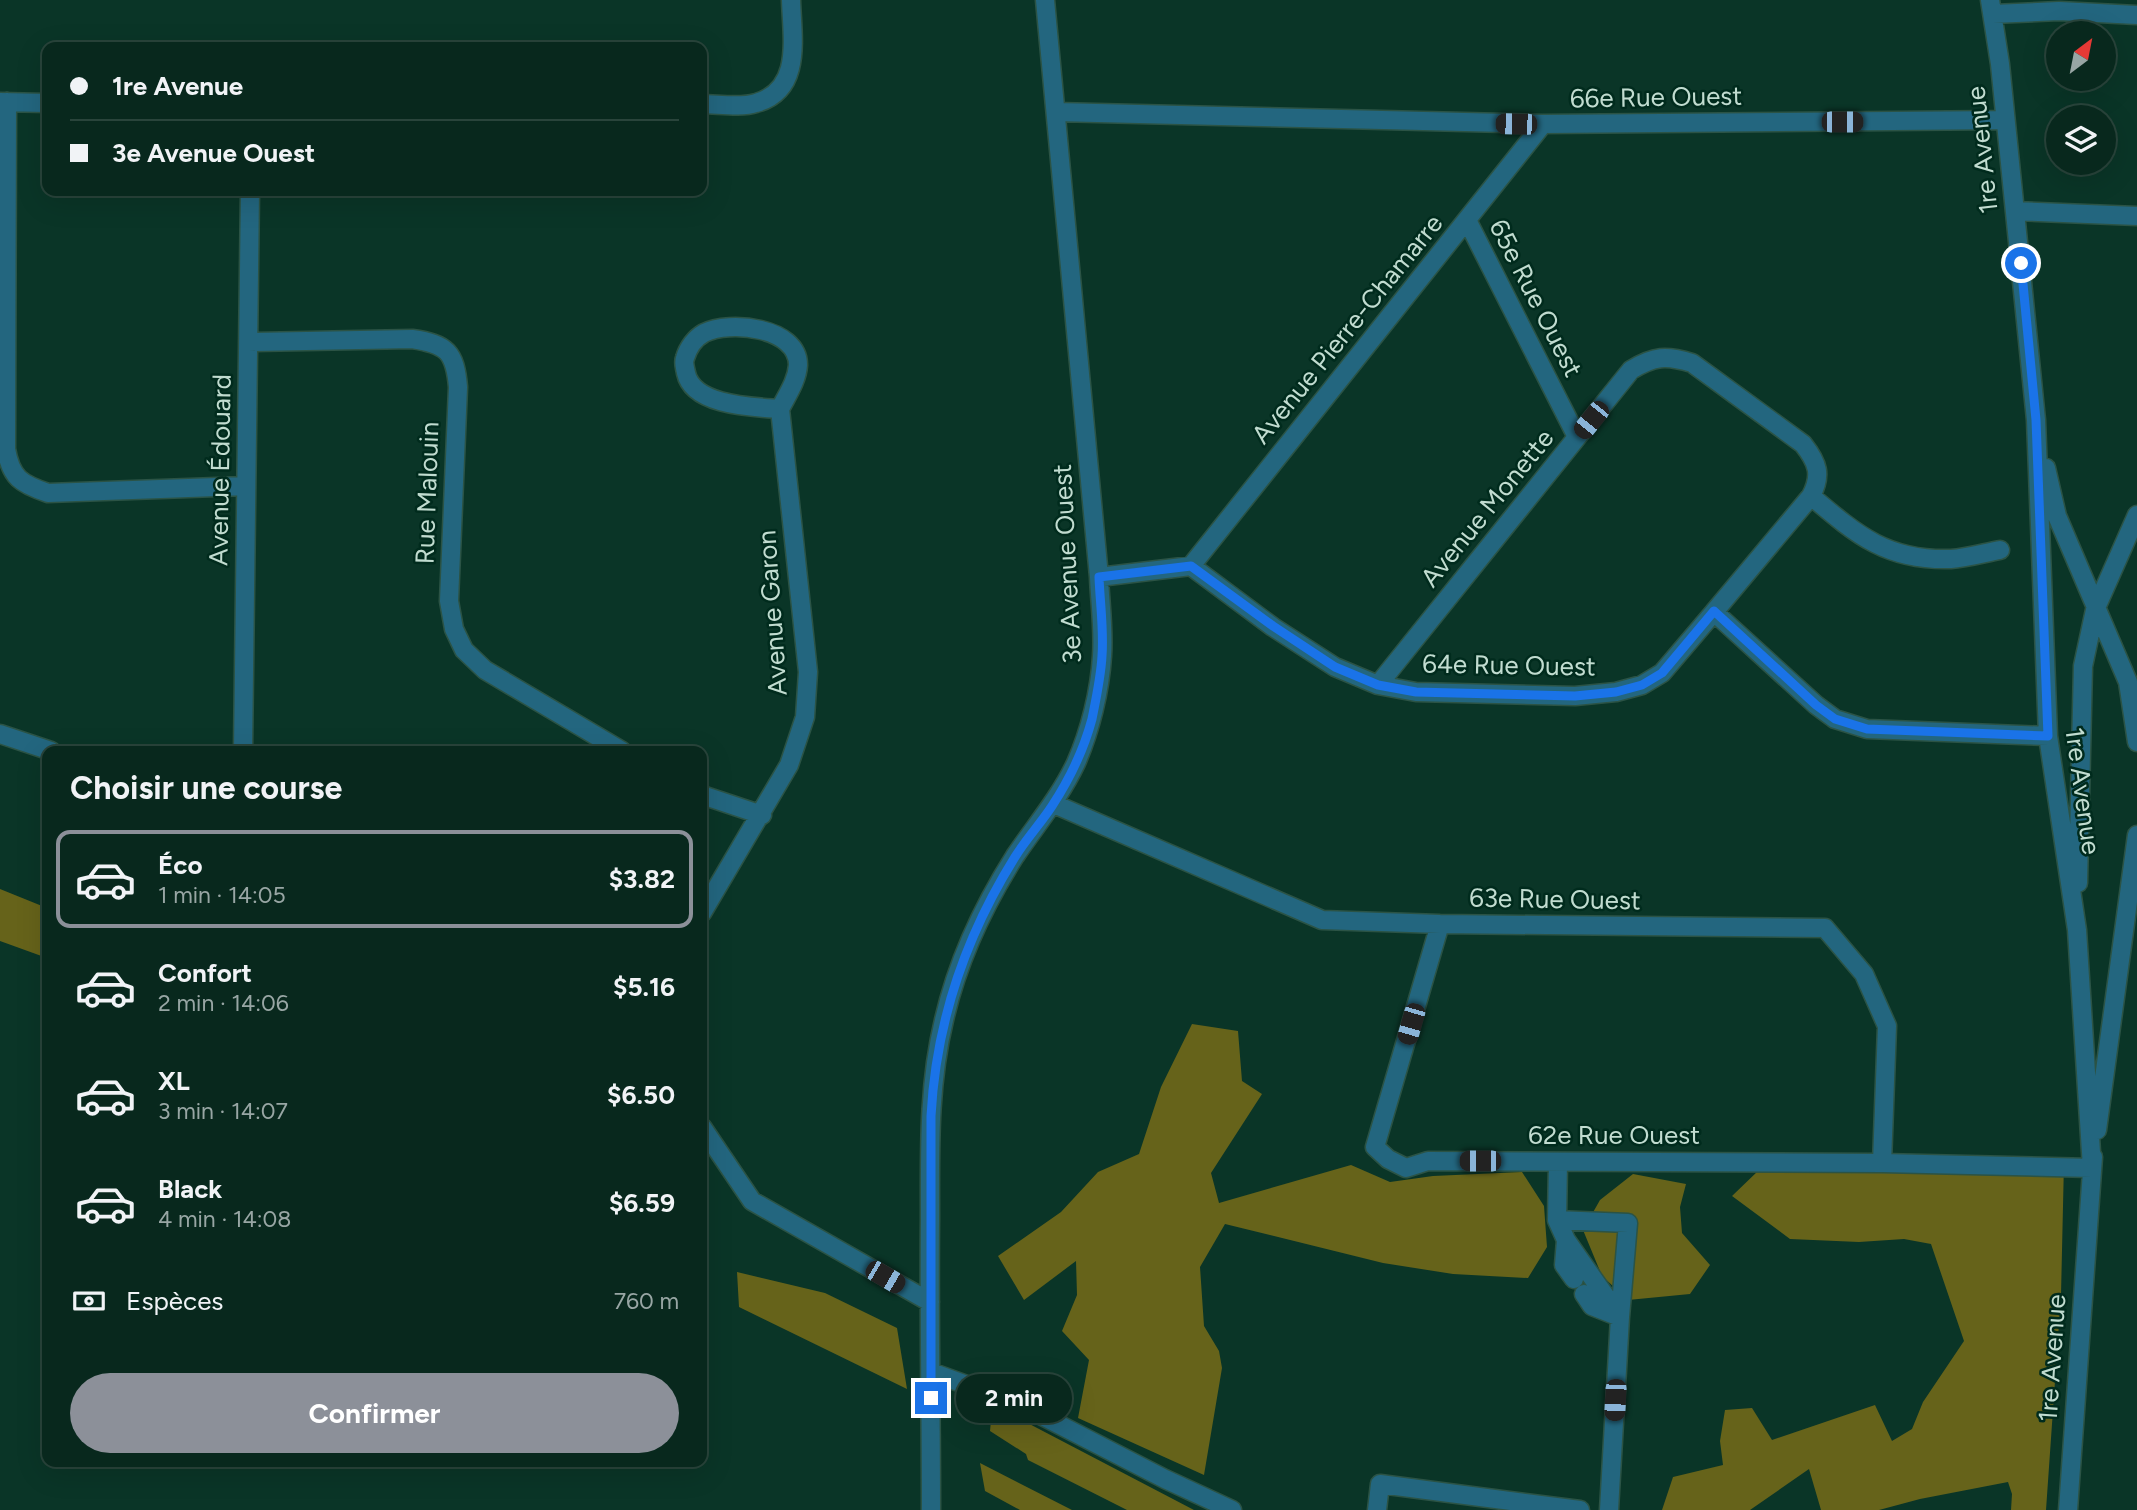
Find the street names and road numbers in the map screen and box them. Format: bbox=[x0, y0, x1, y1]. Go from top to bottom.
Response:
street label: 66e Rue Ouest bbox=[1570, 79, 1743, 115]
street label: 1re Avenue bbox=[1959, 85, 2005, 215]
street label: Avenue Pierre-Chamarre bbox=[1245, 208, 1449, 450]
street label: 65e Rue Ouest bbox=[1483, 214, 1589, 382]
street label: Avenue Édouard bbox=[202, 374, 238, 566]
street label: Rue Malouin bbox=[409, 421, 445, 565]
street label: Avenue Monette bbox=[1414, 423, 1560, 593]
street label: 3e Avenue Ouest bbox=[1046, 463, 1088, 665]
street label: Avenue Garon bbox=[750, 529, 794, 697]
street label: 64e Rue Ouest bbox=[1422, 647, 1596, 683]
street label: 1re Avenue bbox=[2058, 725, 2108, 857]
street label: 63e Rue Ouest bbox=[1469, 882, 1641, 916]
street label: 62e Rue Ouest bbox=[1528, 1119, 1700, 1151]
street label: 1re Avenue bbox=[2032, 1293, 2072, 1423]

